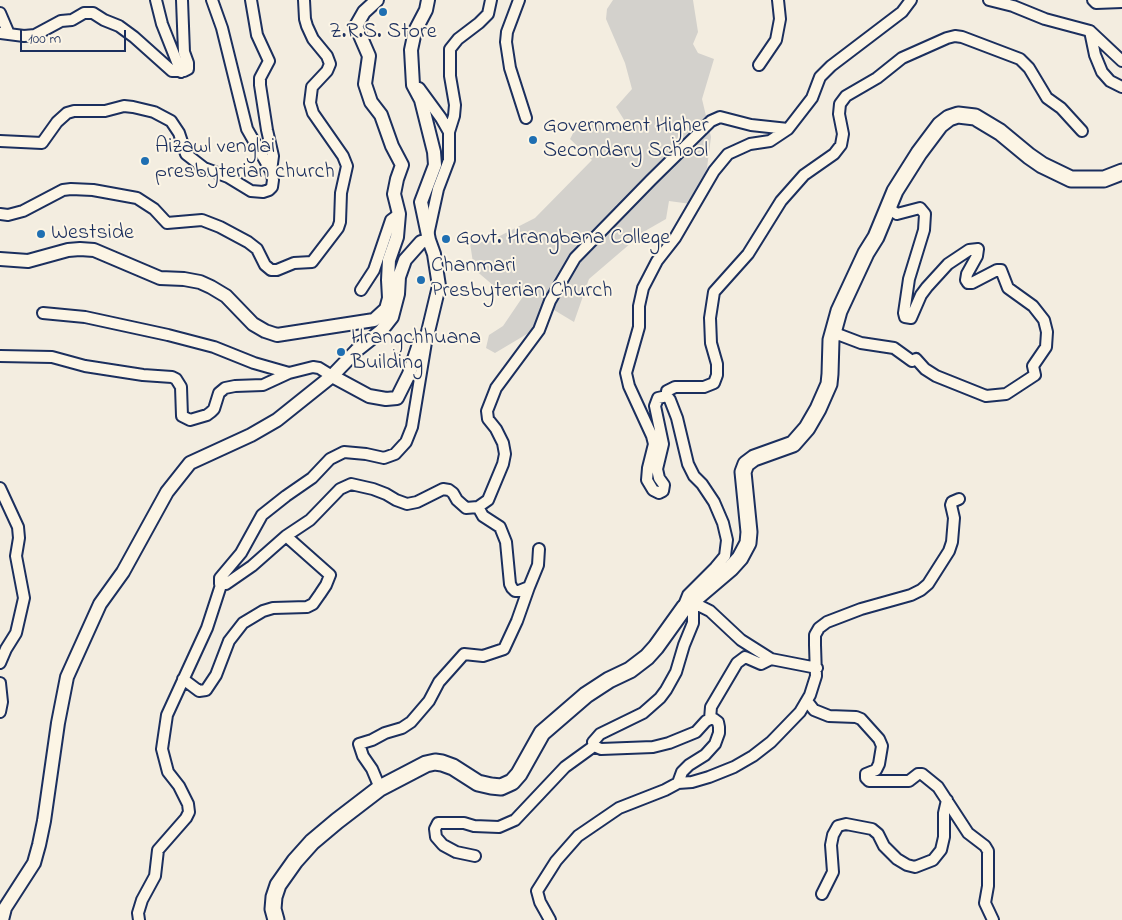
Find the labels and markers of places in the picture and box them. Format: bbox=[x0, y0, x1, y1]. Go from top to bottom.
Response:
marker: Z.R.S. Store bbox=[377, 6, 389, 18]
place label: Z.R.S. Store bbox=[329, 20, 437, 46]
place label: Government Higher Secondary School bbox=[543, 114, 708, 165]
marker: Government Higher Secondary School bbox=[527, 134, 539, 146]
place label: Aizawl venglai presbyterian church bbox=[155, 135, 335, 186]
marker: Aizawl venglai presbyterian church bbox=[139, 155, 151, 167]
place label: Westside bbox=[51, 221, 134, 247]
place label: Govt. Hrangbana College bbox=[456, 226, 670, 252]
marker: Westside bbox=[35, 228, 47, 240]
marker: Govt. Hrangbana College bbox=[440, 233, 452, 245]
place label: Chanmari Presbyterian Church bbox=[431, 254, 612, 306]
marker: Chanmari Presbyterian Church bbox=[415, 274, 427, 286]
place label: Hrangchhuana Building bbox=[351, 326, 481, 378]
marker: Hrangchhuana Building bbox=[335, 346, 347, 358]

